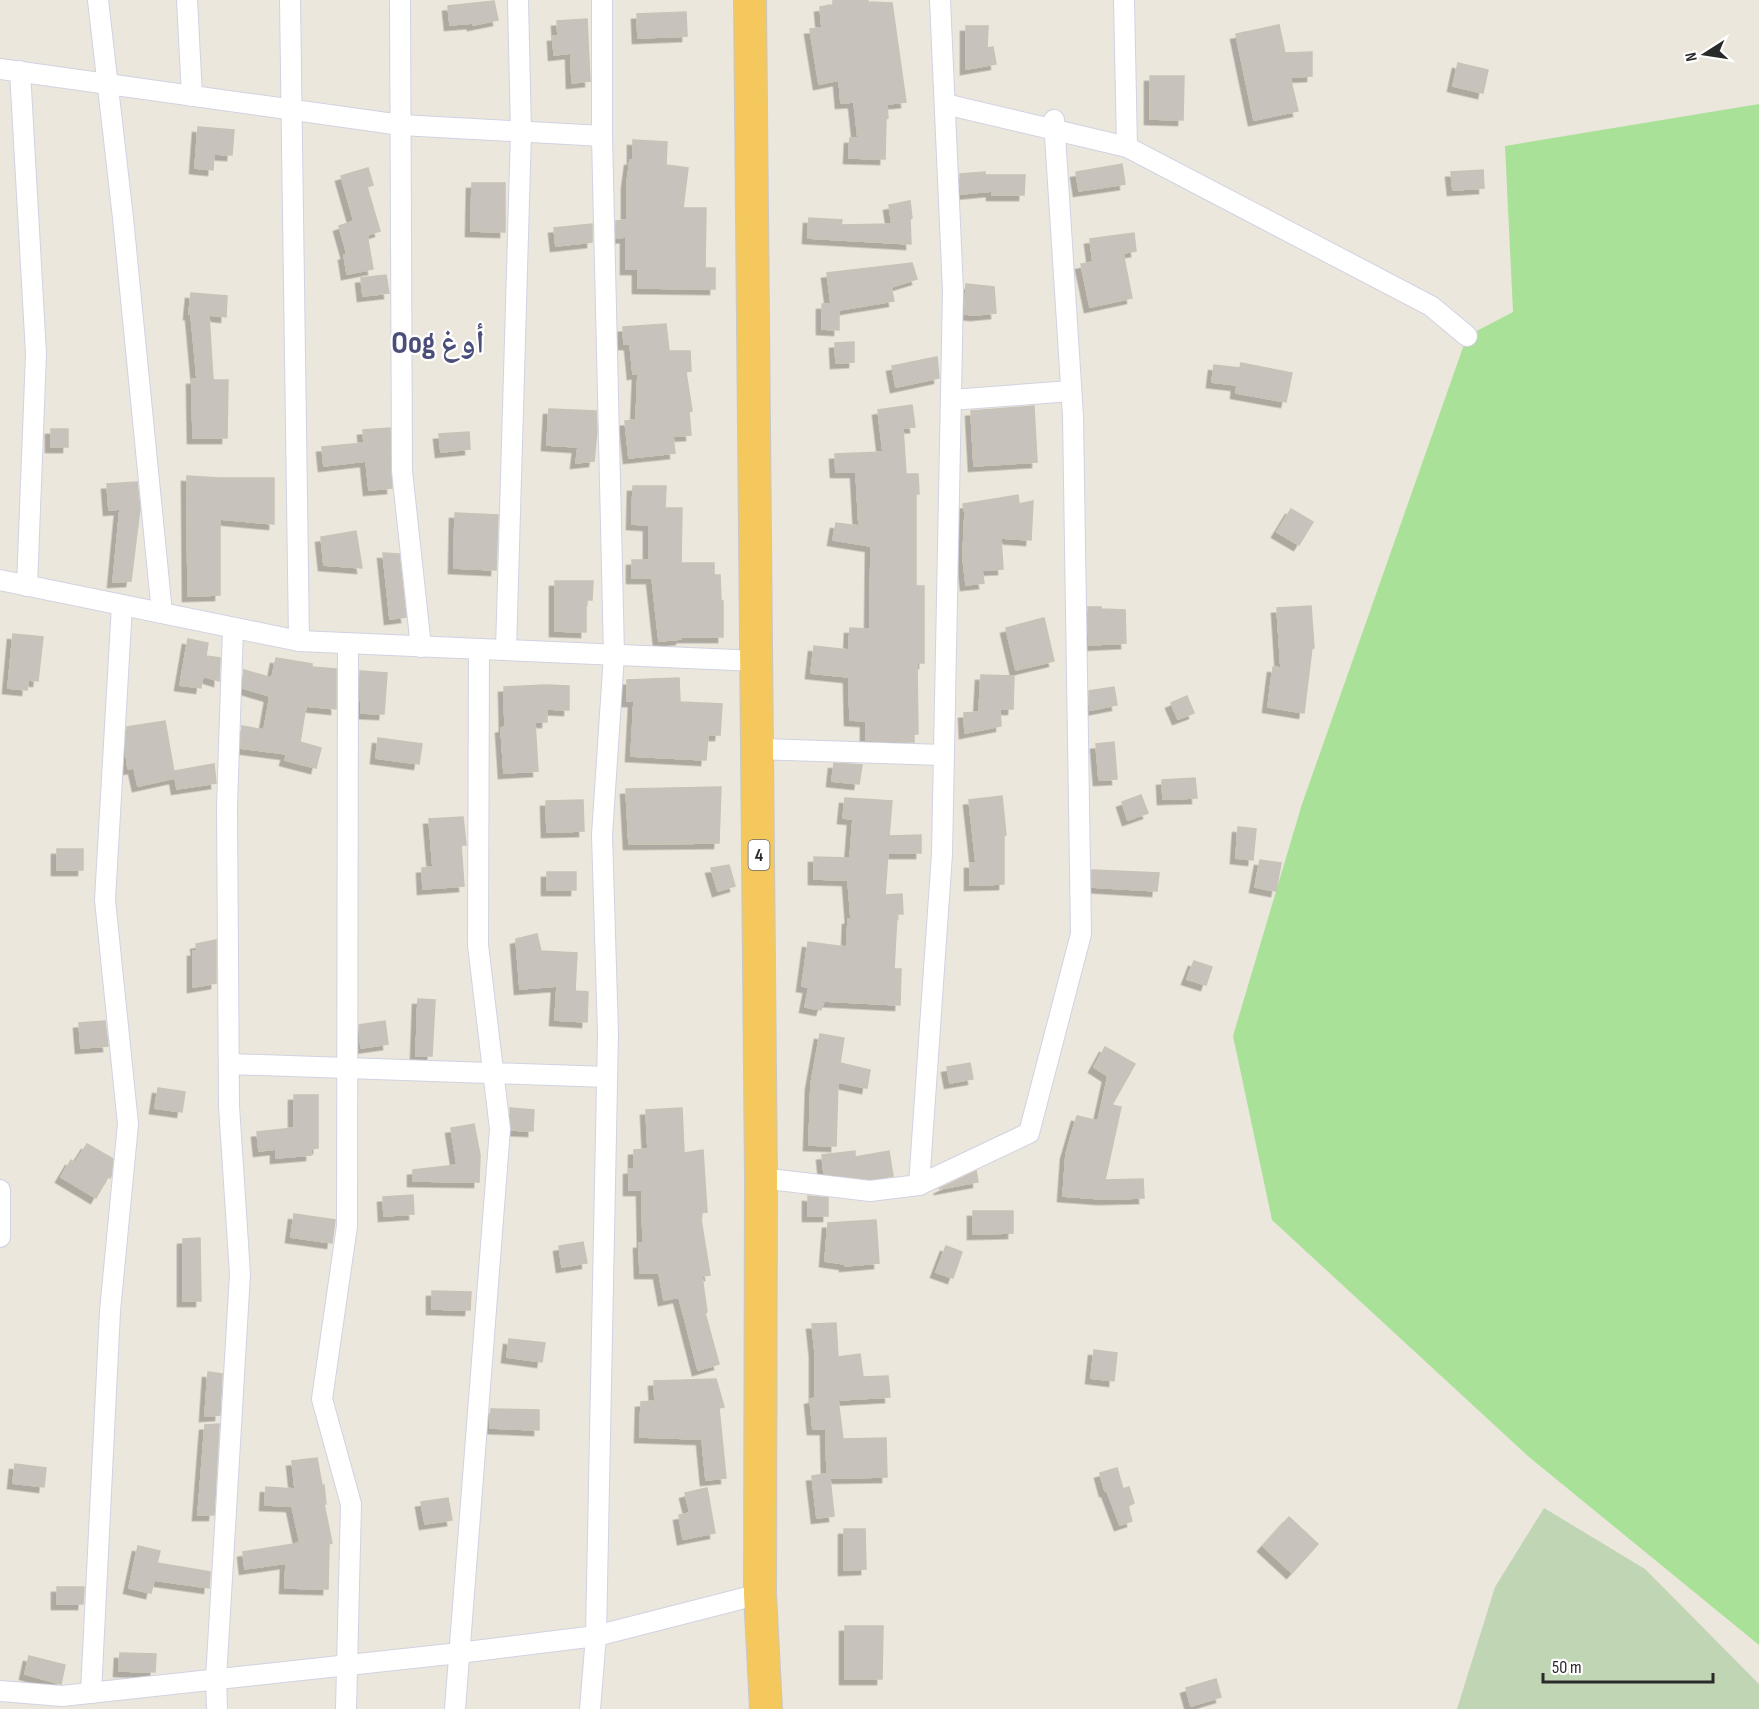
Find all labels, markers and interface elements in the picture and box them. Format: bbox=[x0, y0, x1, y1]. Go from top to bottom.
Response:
north arrow bbox=[1675, 24, 1735, 84]
text: N bbox=[1682, 51, 1702, 63]
district label: Oog أوغ bbox=[391, 323, 485, 363]
road number: 4 bbox=[748, 840, 770, 870]
scale bar bbox=[1543, 1646, 1712, 1684]
text: 50 m bbox=[1552, 1657, 1582, 1678]

